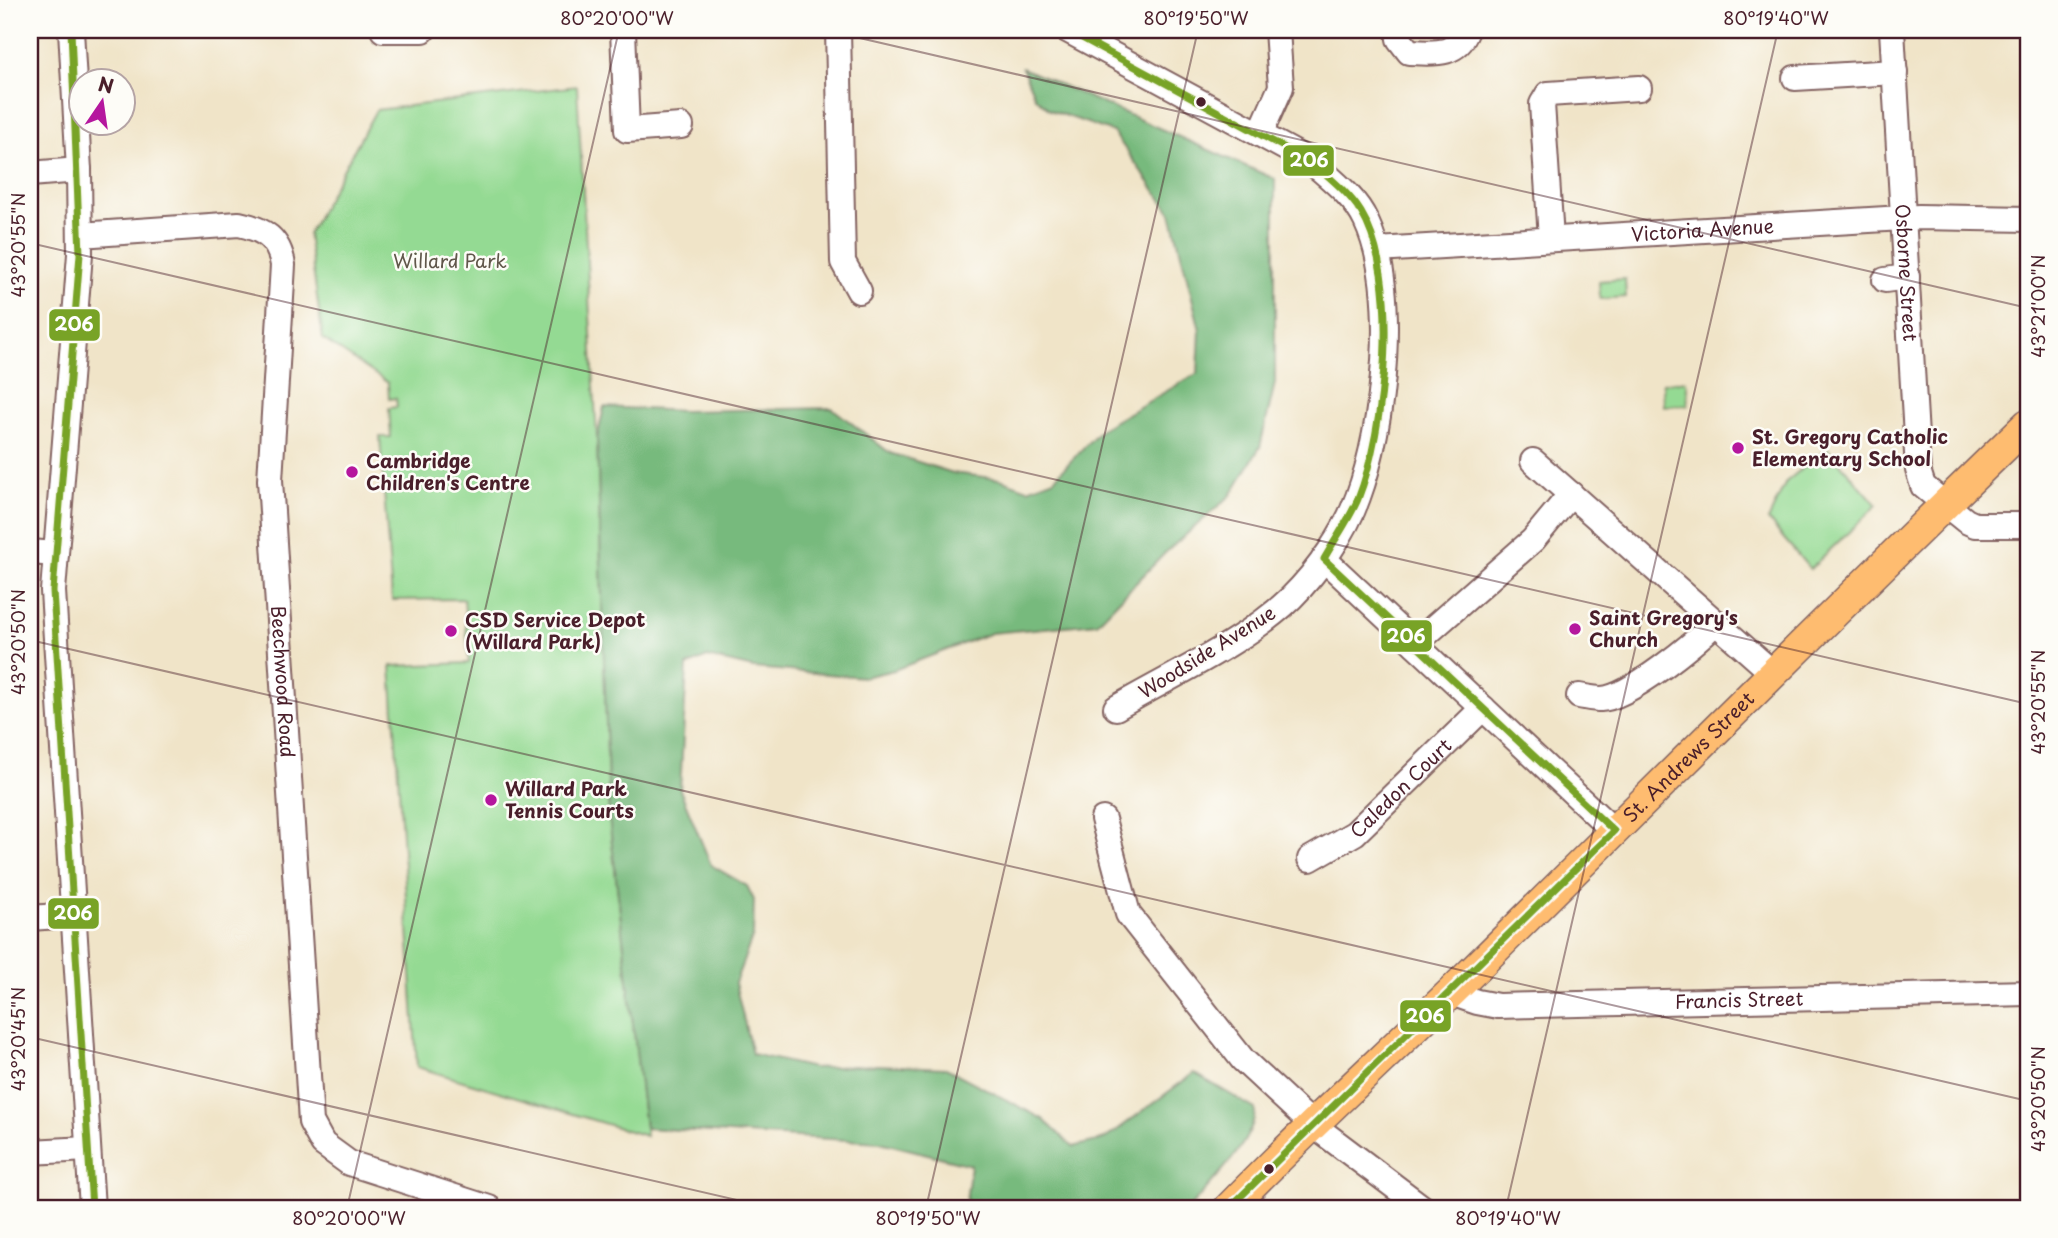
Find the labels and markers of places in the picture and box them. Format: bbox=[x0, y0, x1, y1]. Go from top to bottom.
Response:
unlabelled marker bbox=[1194, 95, 1208, 109]
place label: St. Gregory Catholic Elementary School bbox=[1752, 422, 1948, 472]
marker: St. Gregory Catholic Elementary School bbox=[1730, 440, 1746, 456]
place label: Cambridge Children's Centre bbox=[366, 446, 530, 496]
marker: Cambridge Children's Centre bbox=[344, 464, 360, 480]
place label: Saint Gregory's Church bbox=[1589, 603, 1738, 653]
place label: CSD Service Depot (Willard Park) bbox=[465, 605, 645, 655]
marker: Saint Gregory's Church bbox=[1567, 621, 1583, 637]
marker: CSD Service Depot (Willard Park) bbox=[443, 623, 459, 639]
place label: Willard Park Tennis Courts bbox=[505, 774, 634, 824]
marker: Willard Park Tennis Courts bbox=[483, 792, 499, 808]
unlabelled marker bbox=[1262, 1162, 1276, 1176]

